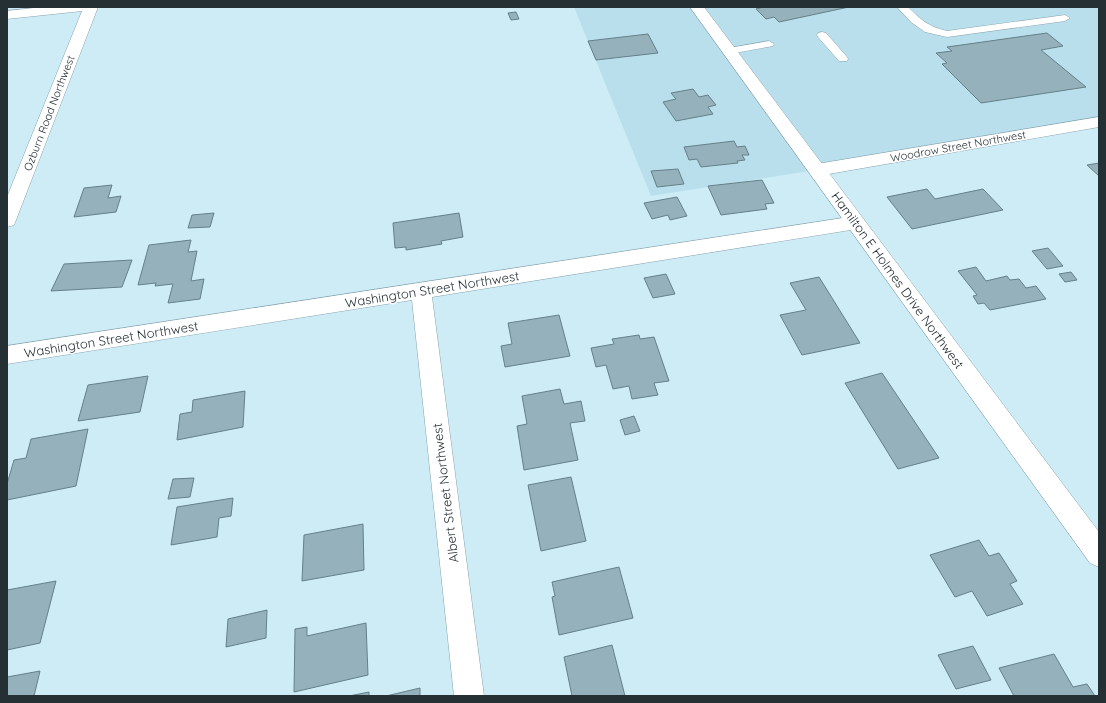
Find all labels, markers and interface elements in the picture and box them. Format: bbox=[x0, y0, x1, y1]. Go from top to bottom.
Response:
street label: Ozburn Road Northwest bbox=[20, 53, 78, 173]
street label: Woodrow Street Northwest bbox=[889, 127, 1027, 165]
street label: Hamilton E Holmes Drive Northwest bbox=[828, 188, 968, 372]
street label: Washington Street Northwest bbox=[344, 267, 520, 311]
street label: Washington Street Northwest bbox=[23, 317, 199, 361]
street label: Albert Street Northwest bbox=[429, 422, 461, 564]

